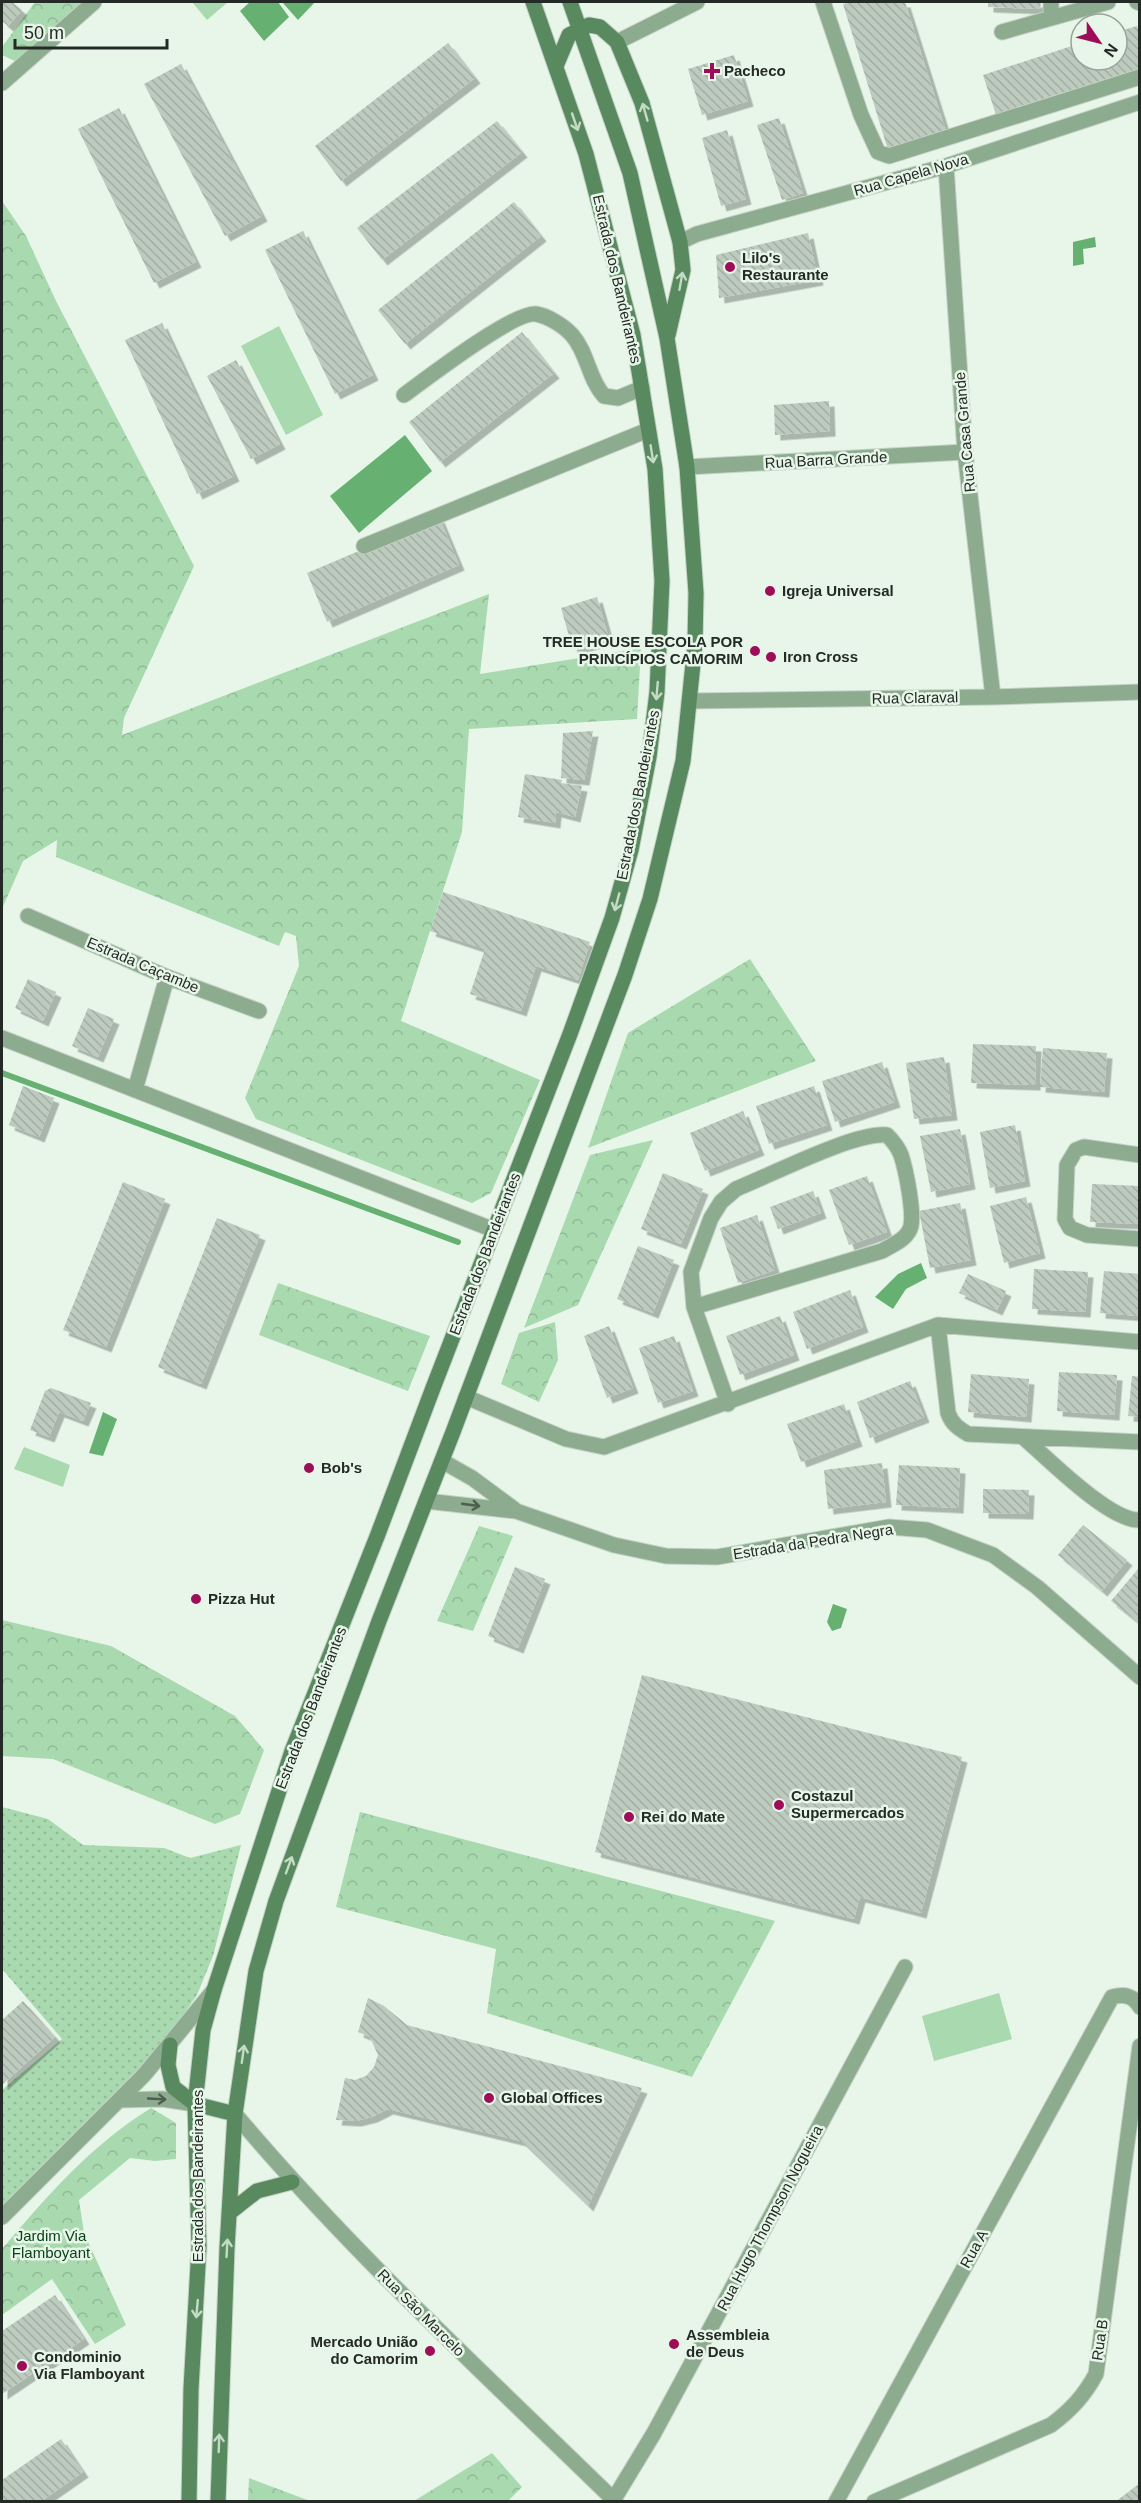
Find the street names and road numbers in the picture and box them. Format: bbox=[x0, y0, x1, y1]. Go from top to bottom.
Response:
street label: Rua Capela Nova bbox=[852, 150, 971, 199]
street label: Estrada dos Bandeirantes bbox=[590, 193, 645, 365]
street label: Rua Casa Grande bbox=[951, 371, 978, 493]
street label: Rua Barra Grande bbox=[764, 448, 888, 471]
street label: Rua Claraval bbox=[871, 688, 958, 707]
street label: Estrada dos Bandeirantes bbox=[613, 709, 662, 881]
street label: Estrada Caçambe bbox=[85, 933, 202, 996]
street label: Estrada dos Bandeirantes bbox=[446, 1170, 523, 1337]
street label: Estrada da Pedra Negra bbox=[732, 1520, 895, 1563]
street label: Estrada dos Bandeirantes bbox=[272, 1624, 349, 1791]
street label: Estrada dos Bandeirantes bbox=[189, 2090, 206, 2262]
street label: Rua Hugo Thompson Nogueira bbox=[713, 2122, 826, 2313]
street label: Rua A bbox=[956, 2227, 991, 2271]
street label: Rua São Marcelo bbox=[374, 2266, 468, 2360]
street label: Rua B bbox=[1088, 2318, 1111, 2362]

